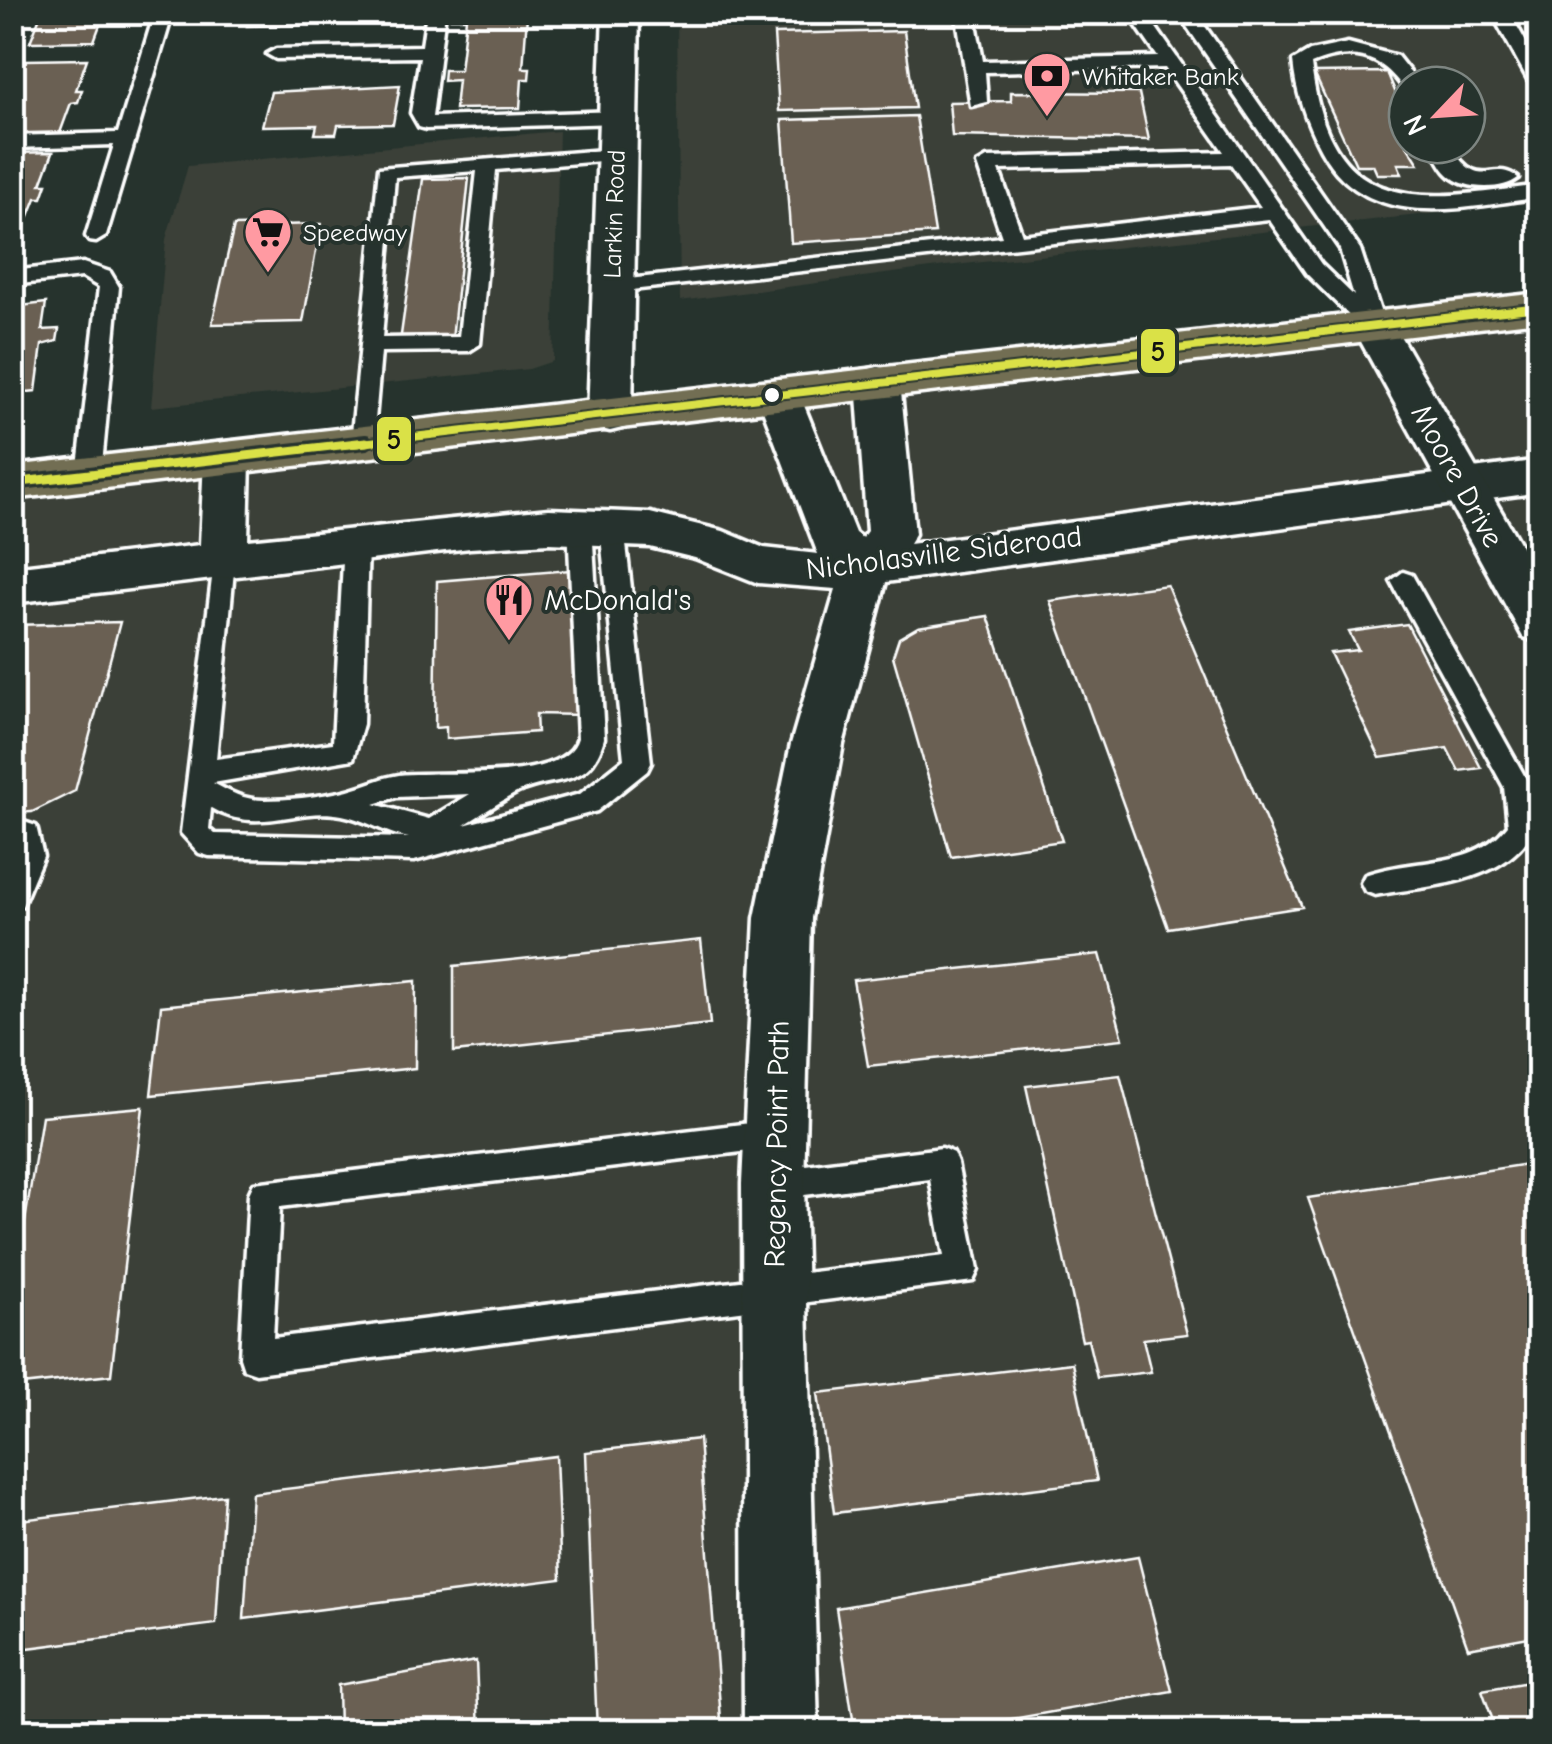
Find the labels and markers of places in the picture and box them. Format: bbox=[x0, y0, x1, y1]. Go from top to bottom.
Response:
bank icon: Whitaker Bank bbox=[1021, 50, 1073, 118]
place label: Whitaker Bank bbox=[1082, 62, 1239, 91]
supermarket icon: Speedway bbox=[242, 206, 294, 274]
place label: Speedway bbox=[303, 218, 408, 247]
unlabelled marker bbox=[762, 385, 782, 405]
restaurant icon: McDonald's bbox=[483, 574, 535, 642]
place label: McDonald's bbox=[544, 583, 691, 618]

